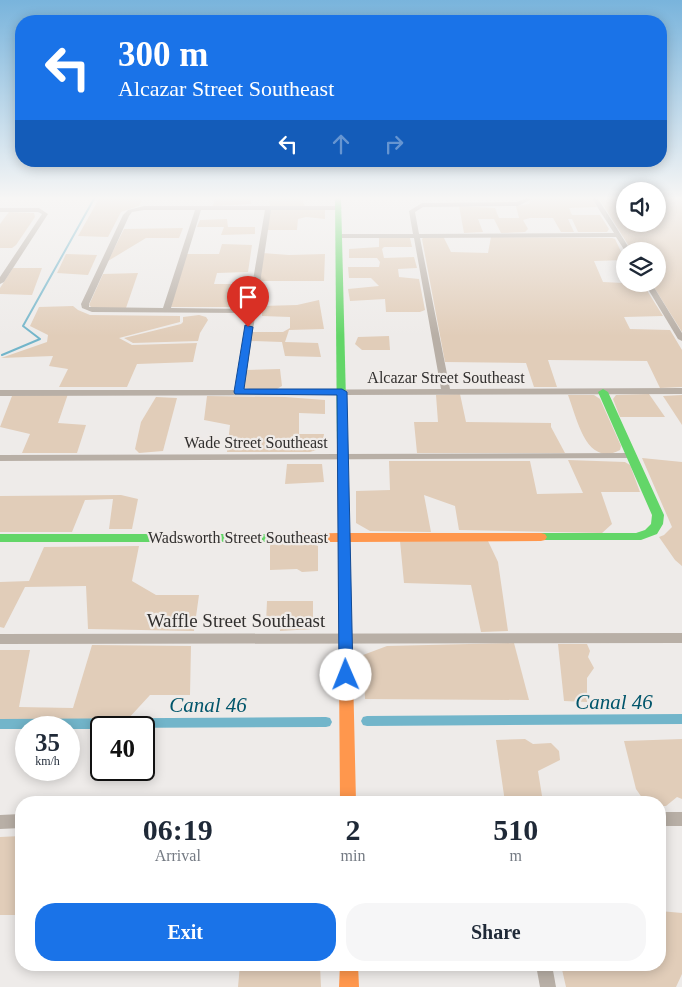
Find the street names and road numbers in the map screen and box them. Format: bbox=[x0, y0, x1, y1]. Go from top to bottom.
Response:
street label: Alcazar Street Southeast bbox=[367, 369, 525, 386]
street label: Wade Street Southeast bbox=[184, 434, 328, 451]
street label: Wadsworth Street Southeast bbox=[148, 529, 329, 546]
street label: Waffle Street Southeast bbox=[147, 610, 326, 631]

